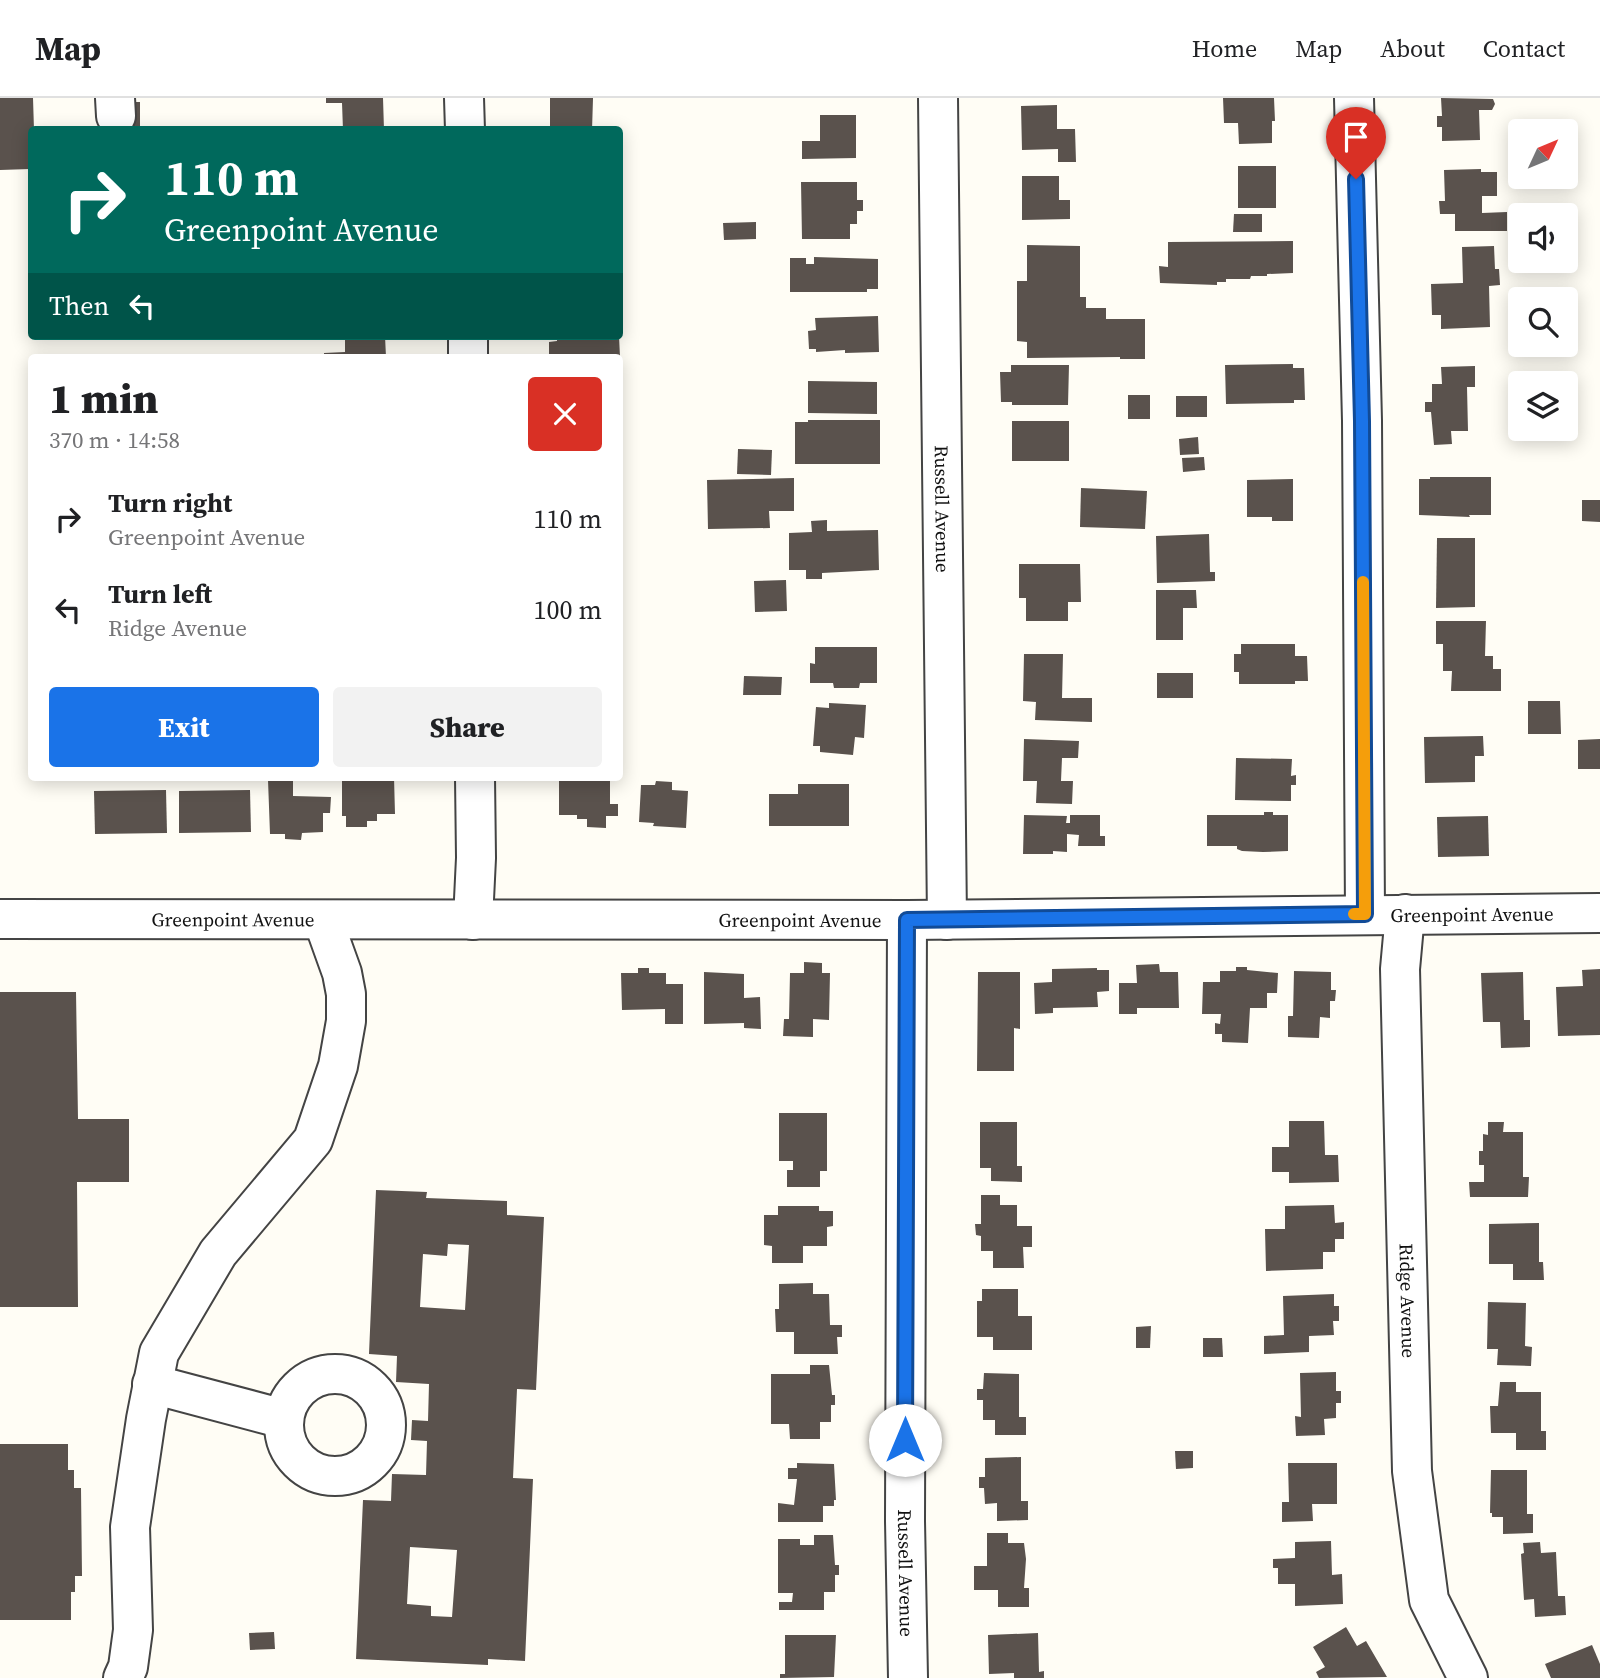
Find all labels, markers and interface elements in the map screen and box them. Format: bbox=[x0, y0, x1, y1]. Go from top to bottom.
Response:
text: Map bbox=[35, 26, 101, 71]
text: Home bbox=[1192, 32, 1257, 65]
text: Map bbox=[1295, 32, 1342, 65]
text: About bbox=[1380, 32, 1445, 65]
text: Contact bbox=[1483, 32, 1565, 65]
pin bbox=[1326, 107, 1386, 179]
icon: arrive bbox=[1337, 118, 1375, 156]
north arrow bbox=[1508, 119, 1578, 189]
map controls bbox=[1508, 119, 1578, 441]
text: 110 m bbox=[164, 144, 299, 211]
icon: right bbox=[49, 154, 140, 245]
button: sound bbox=[1508, 203, 1578, 273]
text: Greenpoint Avenue bbox=[164, 208, 439, 252]
icon: left bbox=[123, 287, 161, 325]
button: search bbox=[1508, 287, 1578, 357]
text: Then bbox=[49, 288, 109, 324]
text: 1 min bbox=[49, 369, 159, 427]
button: layers bbox=[1508, 371, 1578, 441]
button: close bbox=[528, 377, 602, 451]
text: 370 m · 14:58 bbox=[49, 424, 180, 456]
street label: Russell Avenue bbox=[929, 445, 956, 573]
text: Turn right bbox=[108, 485, 232, 521]
icon: right bbox=[49, 500, 87, 538]
text: 110 m bbox=[534, 501, 602, 537]
text: Greenpoint Avenue bbox=[108, 521, 305, 553]
text: Turn left bbox=[108, 576, 212, 612]
icon: left bbox=[49, 591, 87, 629]
text: 100 m bbox=[534, 592, 602, 628]
text: Ridge Avenue bbox=[108, 612, 247, 644]
button: Exit bbox=[49, 687, 319, 767]
button: Share bbox=[333, 687, 602, 767]
street label: Greenpoint Avenue bbox=[1390, 900, 1554, 928]
street label: Greenpoint Avenue bbox=[151, 906, 315, 932]
street label: Greenpoint Avenue bbox=[718, 907, 882, 933]
street label: Ridge Avenue bbox=[1394, 1243, 1422, 1358]
position arrow bbox=[868, 1403, 942, 1477]
street label: Russell Avenue bbox=[892, 1509, 920, 1637]

